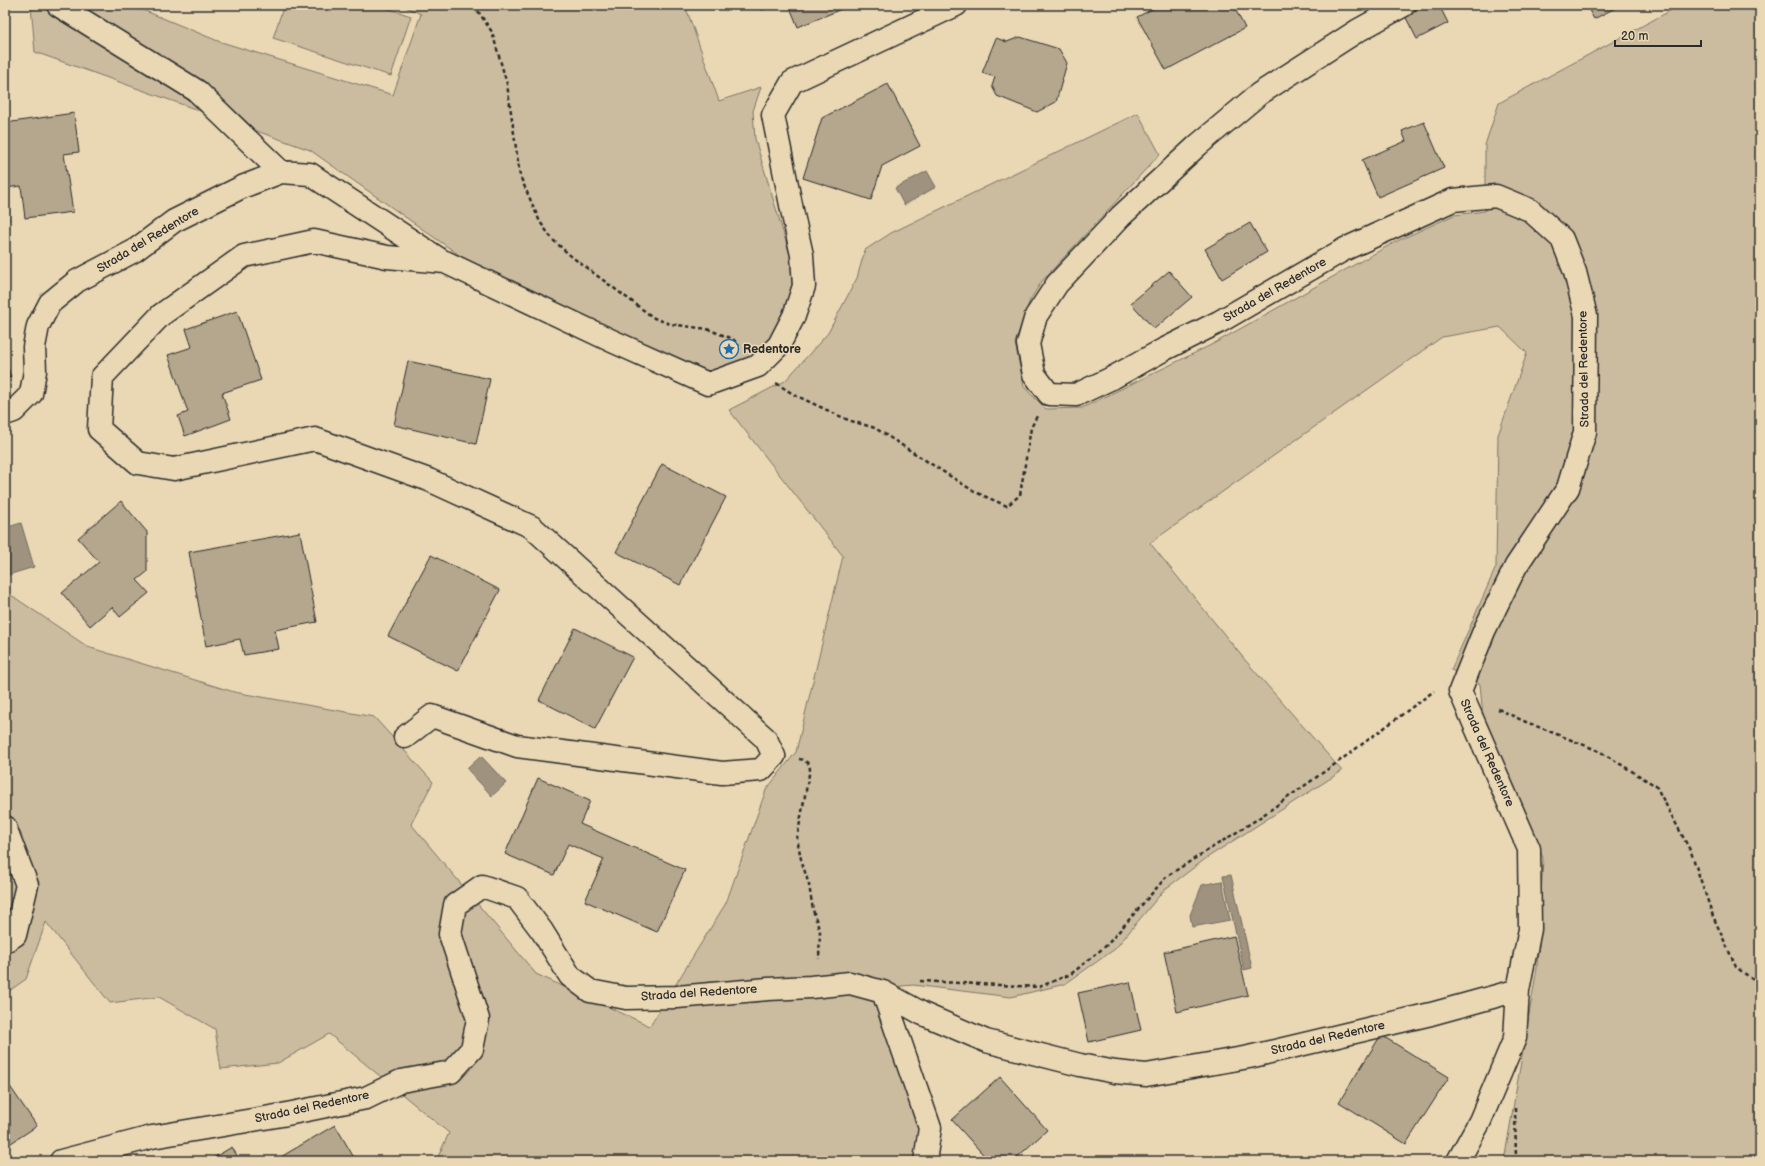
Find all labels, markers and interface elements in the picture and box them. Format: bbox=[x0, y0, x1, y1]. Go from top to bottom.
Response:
scale bar bbox=[1615, 22, 1701, 48]
text: 20 m bbox=[1621, 29, 1648, 44]
street label: Strada del Redentore bbox=[94, 204, 202, 276]
street label: Strada del Redentore bbox=[1221, 254, 1329, 326]
street label: Strada del Redentore bbox=[1575, 311, 1593, 427]
place icon: Redentore bbox=[718, 338, 740, 360]
place label: Redentore bbox=[743, 342, 801, 357]
street label: Strada del Redentore bbox=[1456, 697, 1518, 809]
street label: Strada del Redentore bbox=[640, 981, 758, 1005]
street label: Strada del Redentore bbox=[1270, 1018, 1386, 1058]
street label: Strada del Redentore bbox=[254, 1088, 370, 1126]

